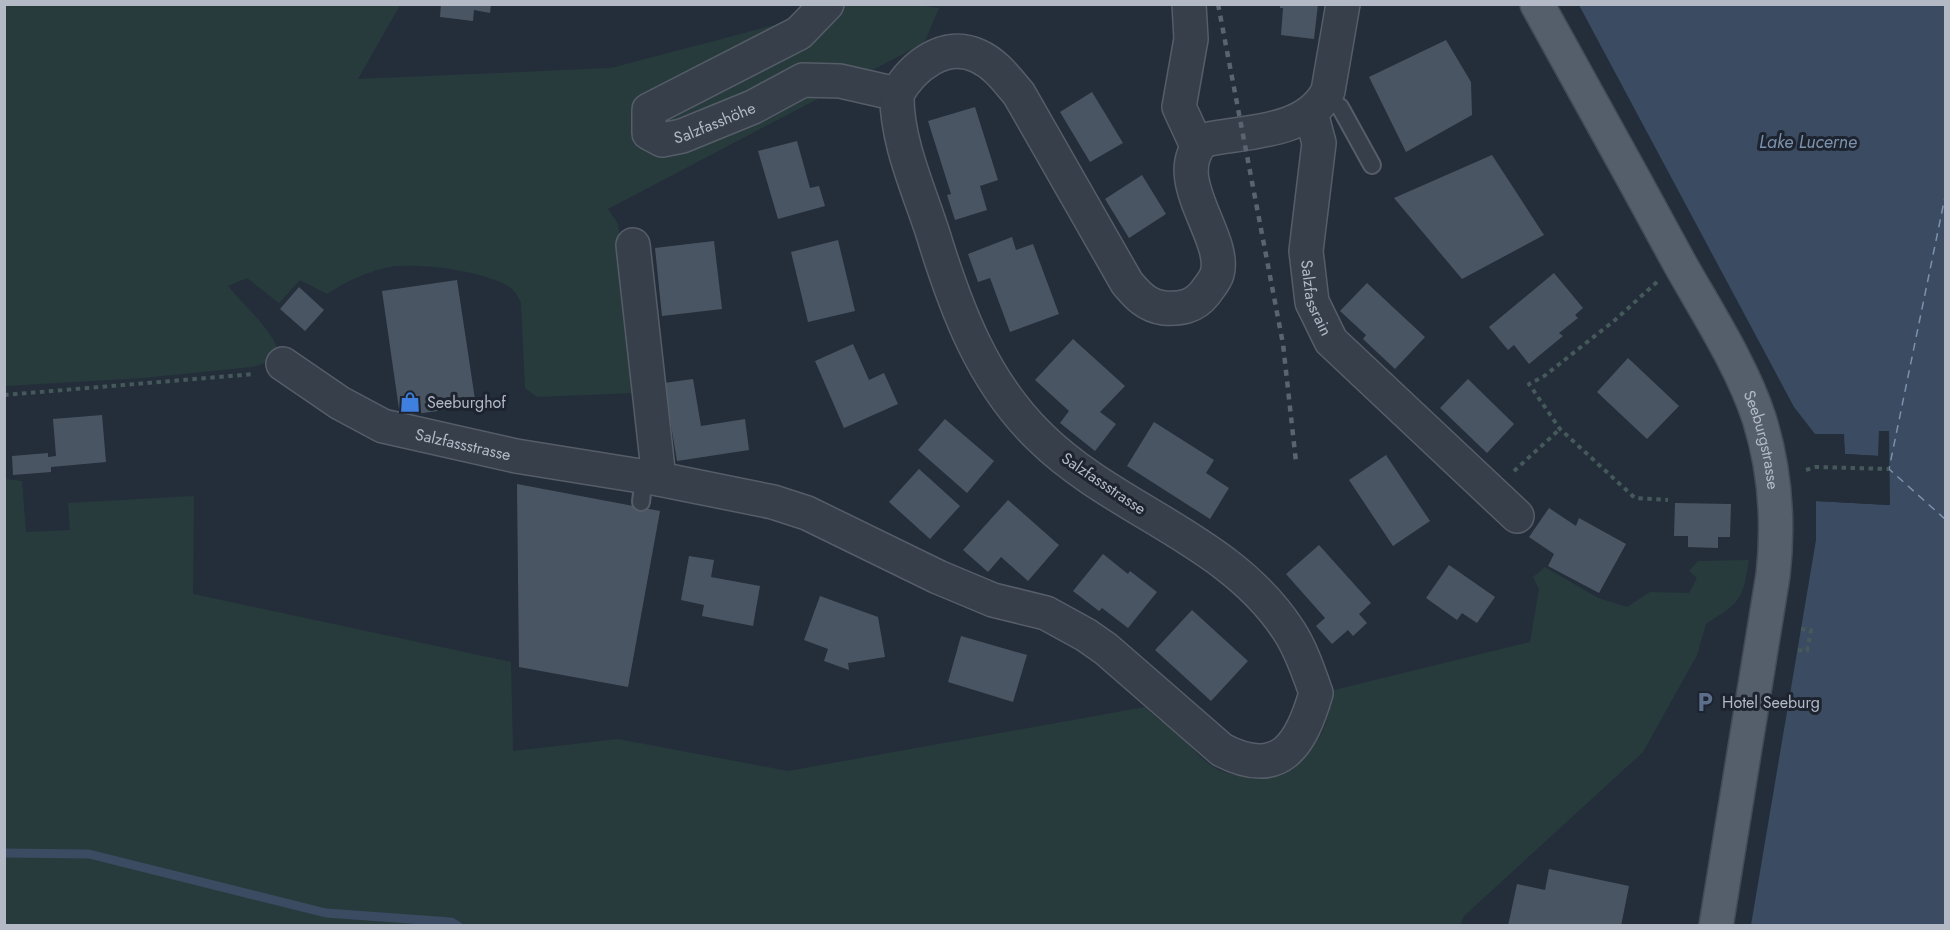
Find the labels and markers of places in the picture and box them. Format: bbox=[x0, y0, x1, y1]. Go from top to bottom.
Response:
shop icon: Seeburghof bbox=[398, 390, 422, 414]
place label: Seeburghof bbox=[427, 391, 506, 414]
parking icon: Hotel Seeburg bbox=[1693, 690, 1717, 714]
place label: Hotel Seeburg bbox=[1722, 691, 1820, 714]

